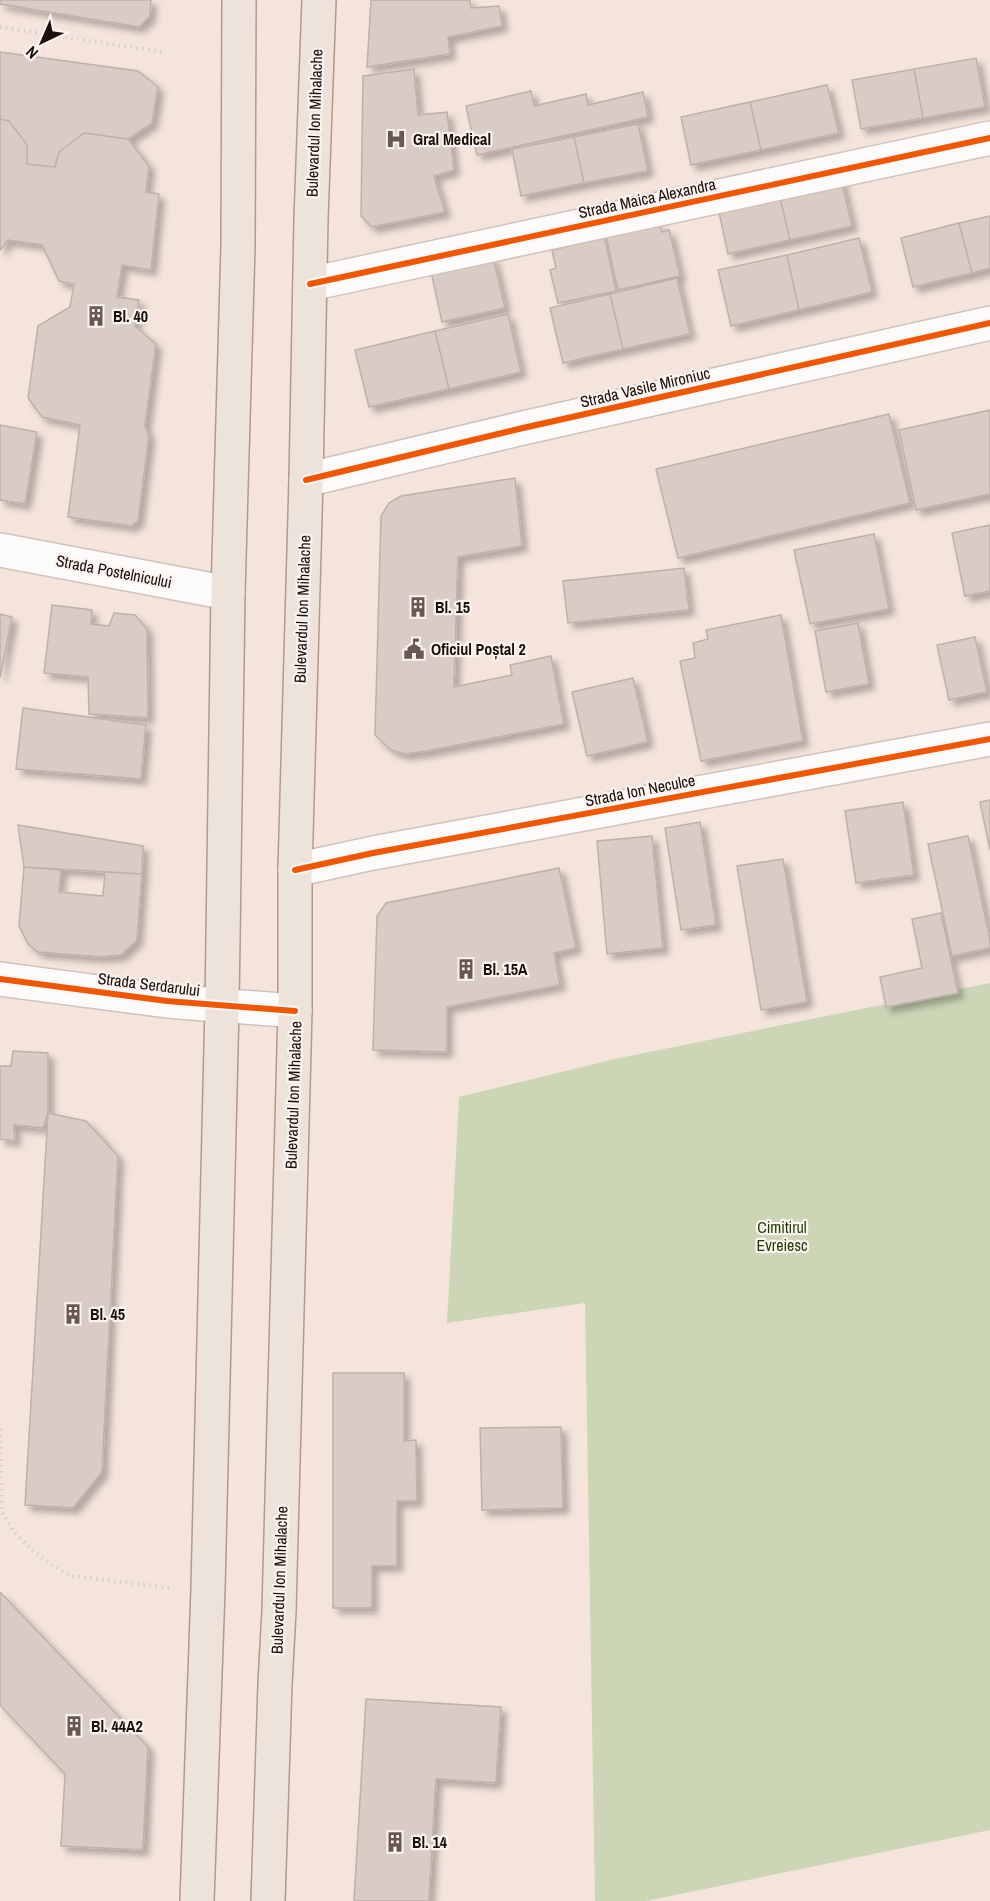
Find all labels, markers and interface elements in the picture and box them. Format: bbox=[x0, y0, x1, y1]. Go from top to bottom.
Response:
north arrow bbox=[12, 12, 72, 72]
text: N bbox=[21, 42, 43, 64]
street label: Bulevardul Ion Mihalache bbox=[300, 49, 328, 197]
hospital icon: Gral Medical bbox=[384, 127, 408, 151]
place label: Gral Medical bbox=[413, 128, 491, 150]
street label: Strada Maica Alexandra bbox=[576, 173, 718, 223]
building icon: Bl. 40 bbox=[84, 304, 108, 328]
place label: Bl. 40 bbox=[113, 305, 148, 327]
street label: Strada Vasile Mironiuc bbox=[578, 361, 712, 413]
street label: Bulevardul Ion Mihalache bbox=[288, 535, 316, 683]
street label: Strada Postelnicului bbox=[54, 549, 174, 593]
building icon: Bl. 15 bbox=[406, 595, 430, 619]
place label: Bl. 15 bbox=[435, 596, 470, 618]
public building icon: Oficiul Poștal 2 bbox=[402, 637, 426, 661]
place label: Oficiul Poștal 2 bbox=[431, 638, 526, 660]
street label: Strada Ion Neculce bbox=[583, 769, 697, 811]
building icon: Bl. 15A bbox=[454, 957, 478, 981]
place label: Bl. 15A bbox=[483, 958, 528, 980]
street label: Strada Serdarului bbox=[97, 967, 201, 1001]
street label: Bulevardul Ion Mihalache bbox=[279, 1021, 307, 1169]
park label: Cimitirul Evreiesc bbox=[756, 1216, 808, 1256]
building icon: Bl. 45 bbox=[61, 1302, 85, 1326]
place label: Bl. 45 bbox=[90, 1303, 125, 1325]
street label: Bulevardul Ion Mihalache bbox=[265, 1506, 293, 1654]
building icon: Bl. 44A2 bbox=[62, 1714, 86, 1738]
place label: Bl. 44A2 bbox=[91, 1715, 143, 1737]
building icon: Bl. 14 bbox=[383, 1830, 407, 1854]
place label: Bl. 14 bbox=[412, 1831, 448, 1853]

